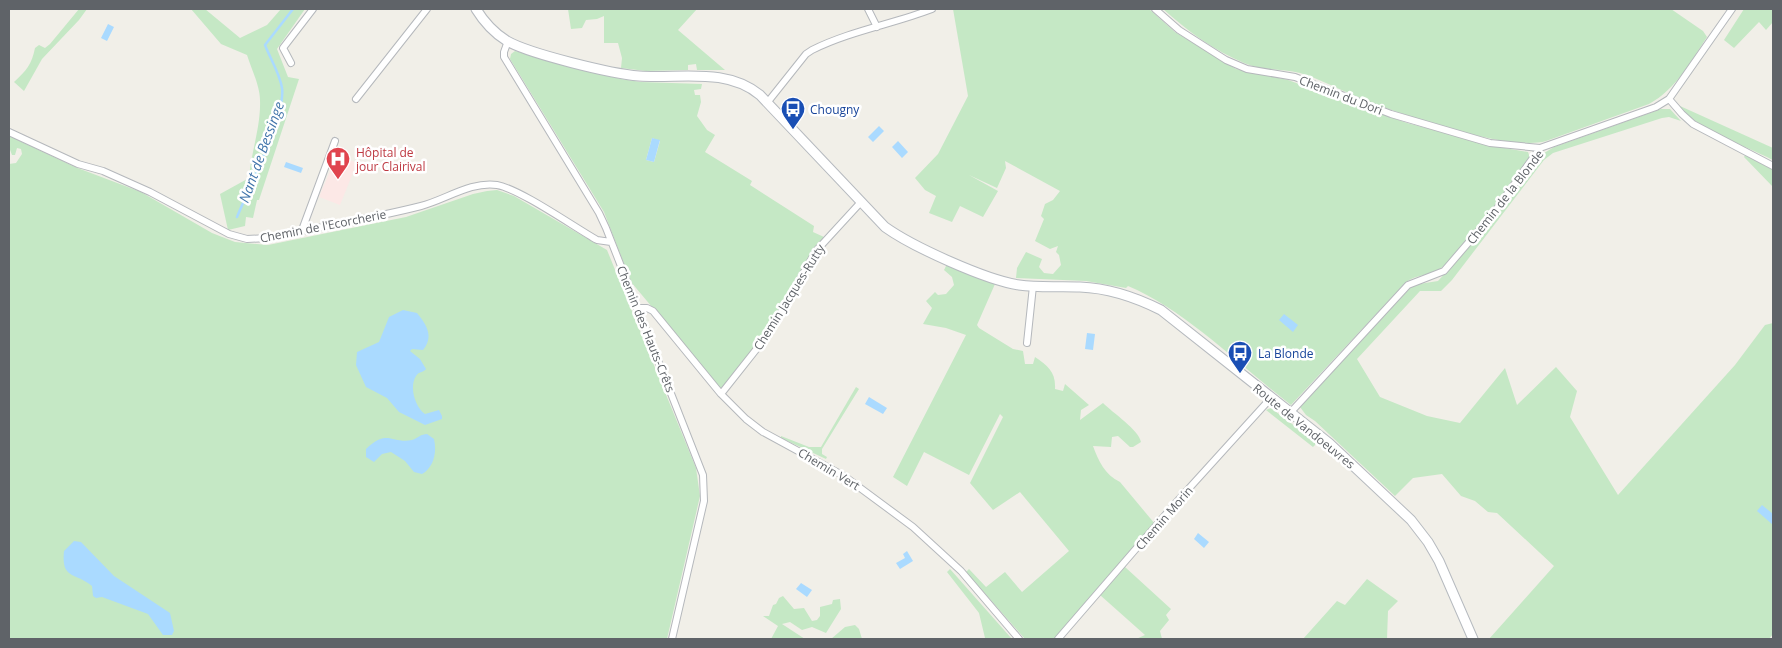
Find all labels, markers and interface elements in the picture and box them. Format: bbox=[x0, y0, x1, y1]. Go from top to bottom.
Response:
street label: Chemin du Dori bbox=[1297, 71, 1385, 119]
bus stop icon: Chougny bbox=[780, 96, 806, 130]
water label: Nant de Bessinge bbox=[234, 99, 288, 205]
place label: Chougny bbox=[810, 101, 860, 118]
place label: Hôpital de jour Clairival bbox=[355, 144, 426, 175]
hospital icon: Hôpital de jour Clairival bbox=[325, 146, 351, 180]
street label: Chemin de la Blonde bbox=[1463, 146, 1547, 248]
street label: Chemin de l'Ecorcherie bbox=[258, 205, 388, 247]
street label: Chemin Jacques-Rutty bbox=[749, 240, 829, 353]
street label: Chemin des Hauts-Crêts bbox=[613, 263, 679, 395]
bus stop icon: La Blonde bbox=[1227, 340, 1253, 374]
place label: La Blonde bbox=[1258, 345, 1314, 362]
street label: Route de Vandoeuvres bbox=[1249, 380, 1359, 473]
street label: Chemin Vert bbox=[795, 444, 863, 494]
street label: Chemin Morin bbox=[1131, 482, 1197, 554]

